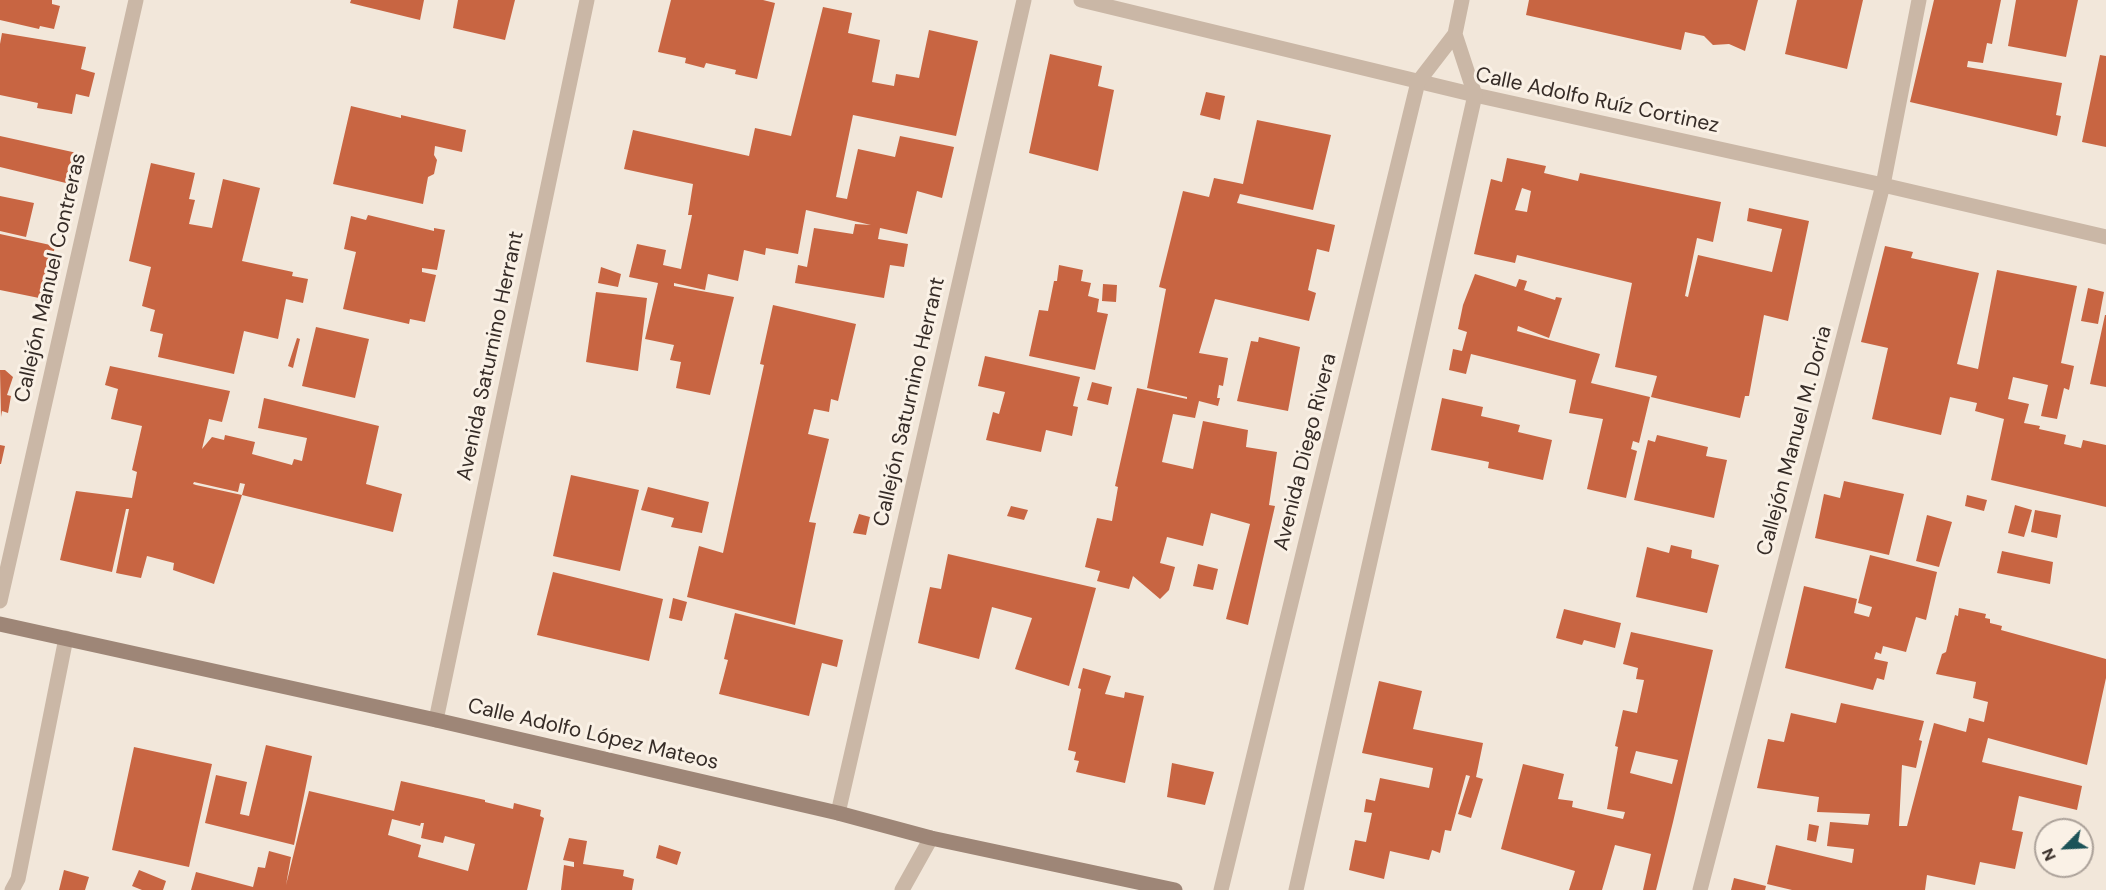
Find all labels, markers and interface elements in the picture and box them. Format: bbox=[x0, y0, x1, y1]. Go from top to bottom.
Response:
street label: Calle Adolfo Ruíz Cortinez bbox=[1473, 63, 1721, 139]
street label: Callejón Manuel Contreras bbox=[10, 151, 92, 405]
street label: Avenida Saturnino Herrant bbox=[452, 229, 530, 483]
street label: Callejón Saturnino Herrant bbox=[869, 275, 951, 529]
street label: Callejón Manuel M. Doria bbox=[1752, 323, 1838, 559]
street label: Avenida Diego Rivera bbox=[1269, 351, 1343, 553]
street label: Calle Adolfo López Mateos bbox=[465, 694, 721, 776]
north arrow bbox=[2034, 818, 2094, 878]
text: N bbox=[2037, 845, 2061, 864]

